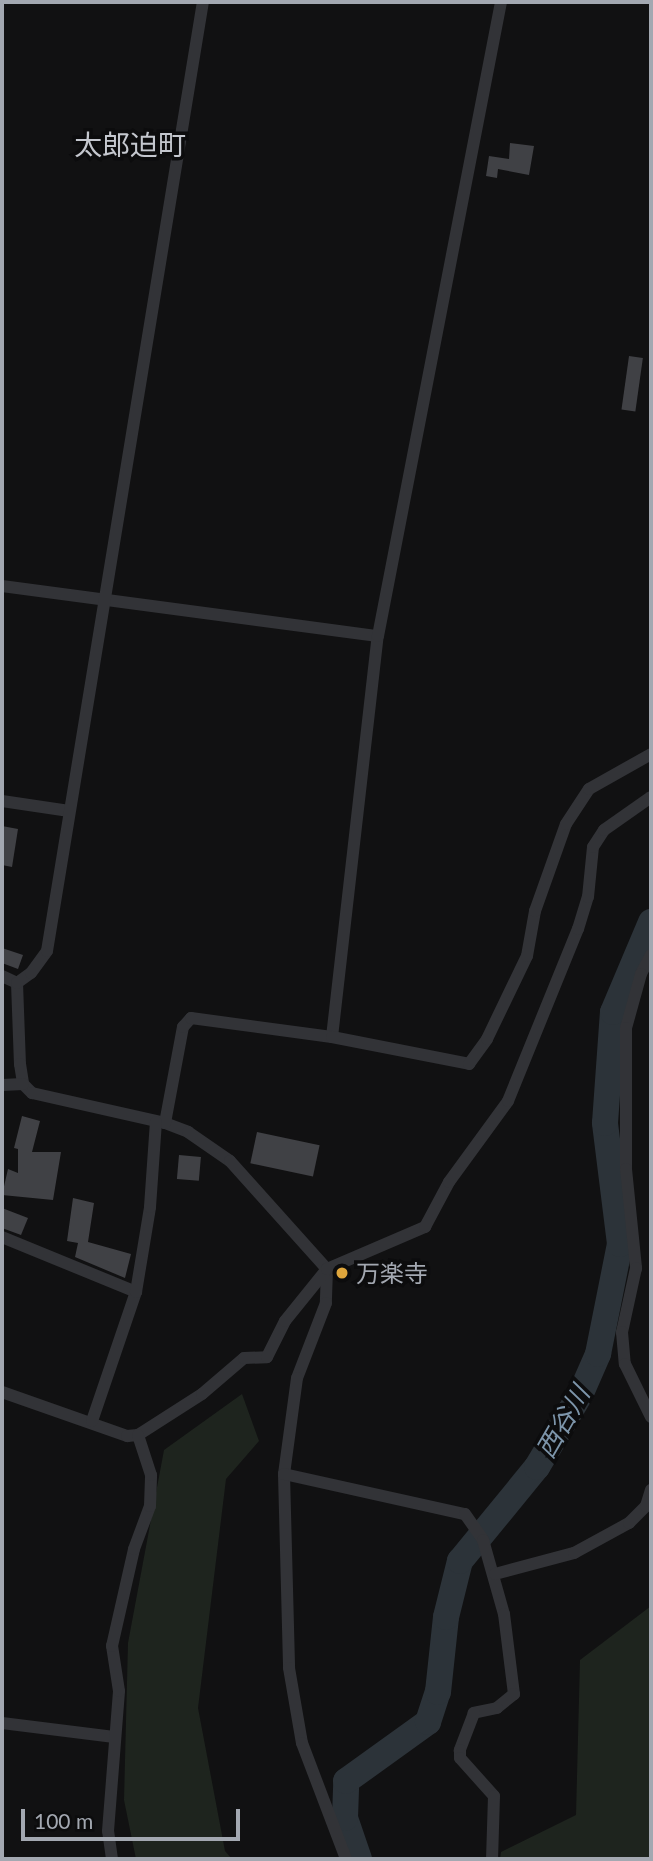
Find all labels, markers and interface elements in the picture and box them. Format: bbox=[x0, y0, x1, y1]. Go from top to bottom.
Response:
district label: 太郎迫町 bbox=[74, 127, 186, 161]
place label: 万楽寺 bbox=[356, 1259, 428, 1287]
marker: 万楽寺 bbox=[334, 1265, 350, 1281]
water label: 西谷川 bbox=[530, 1380, 596, 1464]
scale bar bbox=[24, 1794, 243, 1838]
text: 100 m bbox=[34, 1808, 93, 1833]

